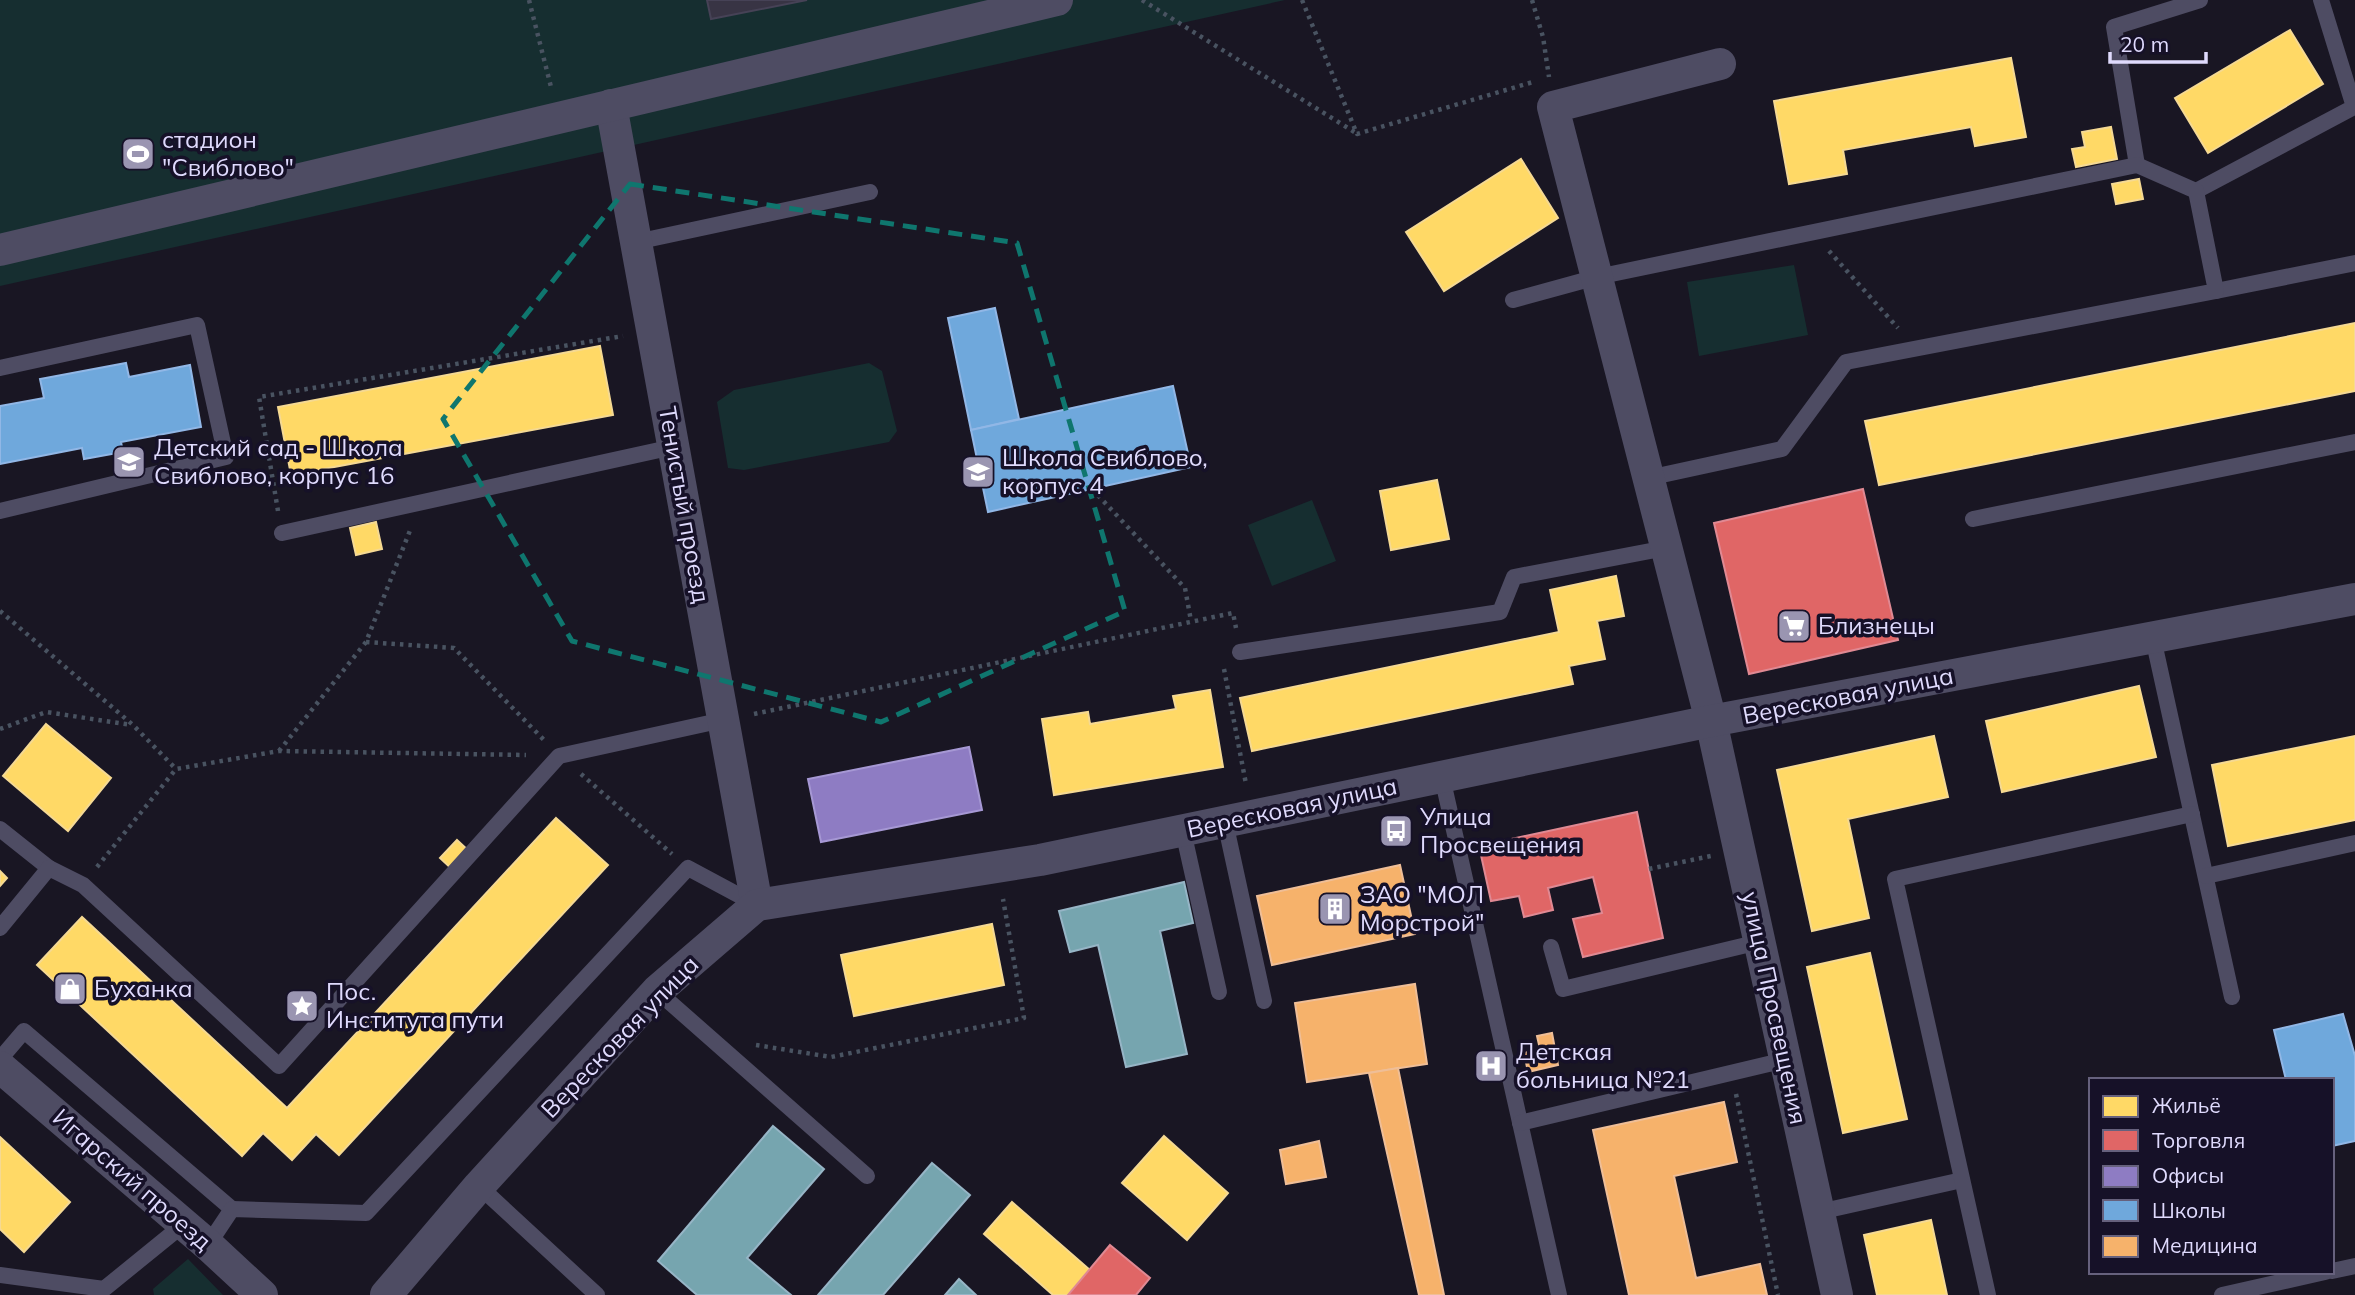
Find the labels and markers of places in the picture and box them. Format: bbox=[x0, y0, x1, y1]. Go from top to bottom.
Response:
place label: стадион "Свиблово" bbox=[162, 124, 294, 182]
sports icon: стадион "Свиблово" bbox=[119, 135, 157, 173]
place label: Детский сад - Школа Свиблово, корпус 16 bbox=[154, 432, 403, 490]
place label: Школа Свиблово, корпус 4 bbox=[1002, 442, 1208, 500]
school or university icon: Детский сад - Школа Свиблово, корпус 16 bbox=[110, 443, 148, 481]
school or university icon: Школа Свиблово, корпус 4 bbox=[959, 453, 997, 491]
supermarket icon: Близнецы bbox=[1775, 607, 1813, 645]
place label: Близнецы bbox=[1818, 610, 1935, 640]
place label: Улица Просвещения bbox=[1419, 801, 1581, 859]
bus stop icon: Улица Просвещения bbox=[1377, 812, 1415, 850]
place label: ЗАО "МОЛ Морстрой" bbox=[1360, 879, 1485, 937]
building icon: ЗАО "МОЛ Морстрой" bbox=[1316, 890, 1354, 928]
shop icon: Буханка bbox=[51, 970, 89, 1008]
place label: Буханка bbox=[94, 973, 193, 1003]
place label: Пос. Института пути bbox=[326, 976, 504, 1034]
place icon: Пос. Института пути bbox=[283, 987, 321, 1025]
place label: Детская больница №21 bbox=[1516, 1036, 1690, 1094]
hospital icon: Детская больница №21 bbox=[1472, 1047, 1510, 1085]

